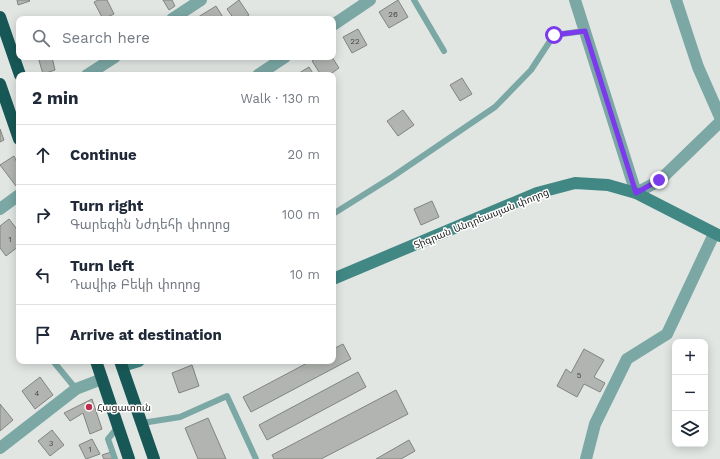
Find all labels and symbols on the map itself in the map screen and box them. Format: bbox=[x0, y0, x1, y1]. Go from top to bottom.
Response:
house number: 26 bbox=[388, 10, 398, 19]
route start bbox=[545, 26, 563, 44]
house number: 22 bbox=[350, 37, 360, 46]
route end bbox=[650, 171, 668, 189]
street label: Տիգրան Անդրեասյան փողոց bbox=[412, 186, 550, 251]
house number: 1 bbox=[8, 235, 12, 244]
house number: 5 bbox=[577, 371, 582, 380]
house number: 4 bbox=[35, 389, 40, 398]
marker: Հացատուն bbox=[84, 402, 94, 412]
place label: Հացատուն bbox=[97, 402, 151, 413]
house number: 3 bbox=[49, 439, 54, 448]
house number: 1 bbox=[88, 445, 92, 454]

